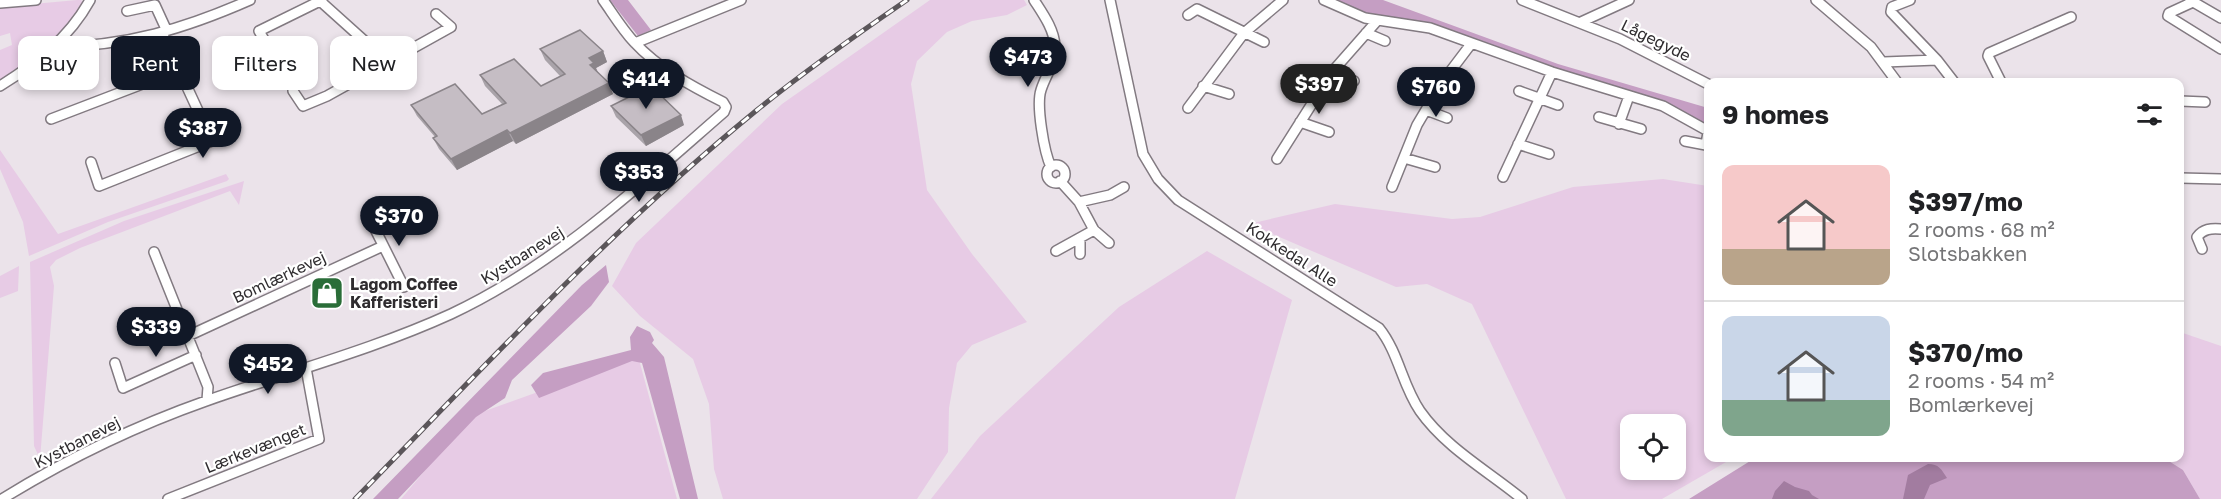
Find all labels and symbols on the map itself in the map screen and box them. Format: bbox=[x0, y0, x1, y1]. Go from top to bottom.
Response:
street label: Lågegyde bbox=[1618, 15, 1694, 65]
pin: $473 bbox=[992, 37, 1064, 88]
pin: $414 bbox=[610, 59, 682, 110]
pin: $397 bbox=[1283, 64, 1355, 115]
pin: $760 bbox=[1400, 67, 1472, 118]
pin: $387 bbox=[167, 108, 239, 159]
pin: $353 bbox=[603, 152, 675, 203]
pin: $370 bbox=[363, 196, 435, 247]
street label: Kokkedal Alle bbox=[1242, 217, 1342, 291]
street label: Kystbanevej bbox=[477, 222, 567, 288]
street label: Bomlærkevej bbox=[229, 247, 329, 307]
place label: Lagom Coffee Kafferisteri bbox=[350, 274, 458, 312]
shop icon: Lagom Coffee Kafferisteri bbox=[309, 275, 345, 311]
pin: $339 bbox=[120, 307, 192, 358]
pin: $452 bbox=[232, 344, 304, 395]
street label: Kystbanevej bbox=[31, 412, 123, 472]
street label: Lærkevænget bbox=[202, 419, 308, 477]

